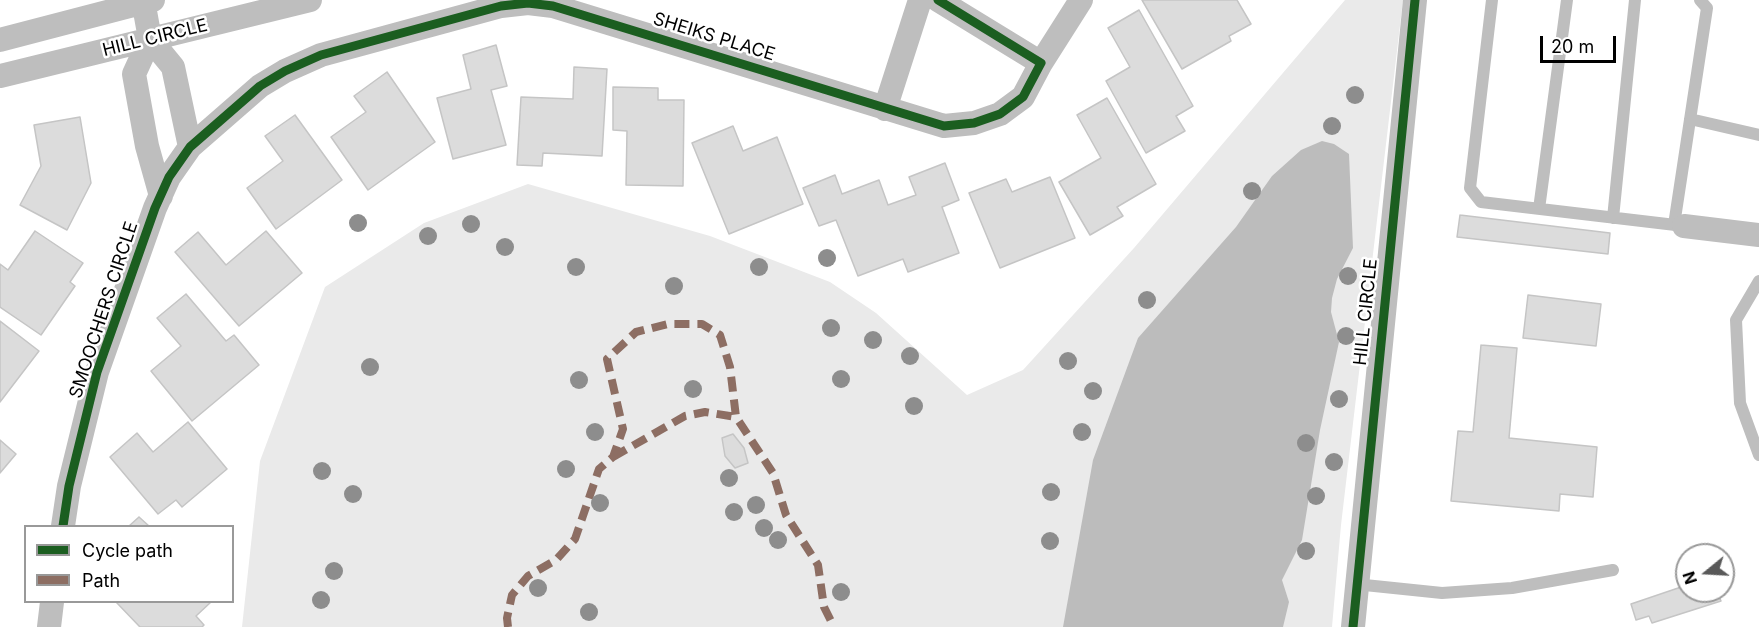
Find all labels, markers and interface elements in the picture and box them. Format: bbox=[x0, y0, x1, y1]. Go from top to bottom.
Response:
street label: SHEIKS PLACE bbox=[650, 8, 778, 66]
street label: HILL CIRCLE bbox=[100, 15, 210, 61]
scale bar bbox=[1543, 24, 1620, 62]
text: 20 m bbox=[1551, 36, 1594, 57]
street label: SMOOCHERS CIRCLE bbox=[65, 219, 143, 401]
street label: HILL CIRCLE bbox=[1350, 257, 1382, 367]
legend bbox=[24, 525, 234, 603]
text: Cycle path bbox=[82, 540, 173, 561]
north arrow bbox=[1675, 543, 1735, 603]
text: N bbox=[1678, 569, 1701, 587]
text: Path bbox=[82, 570, 120, 591]

